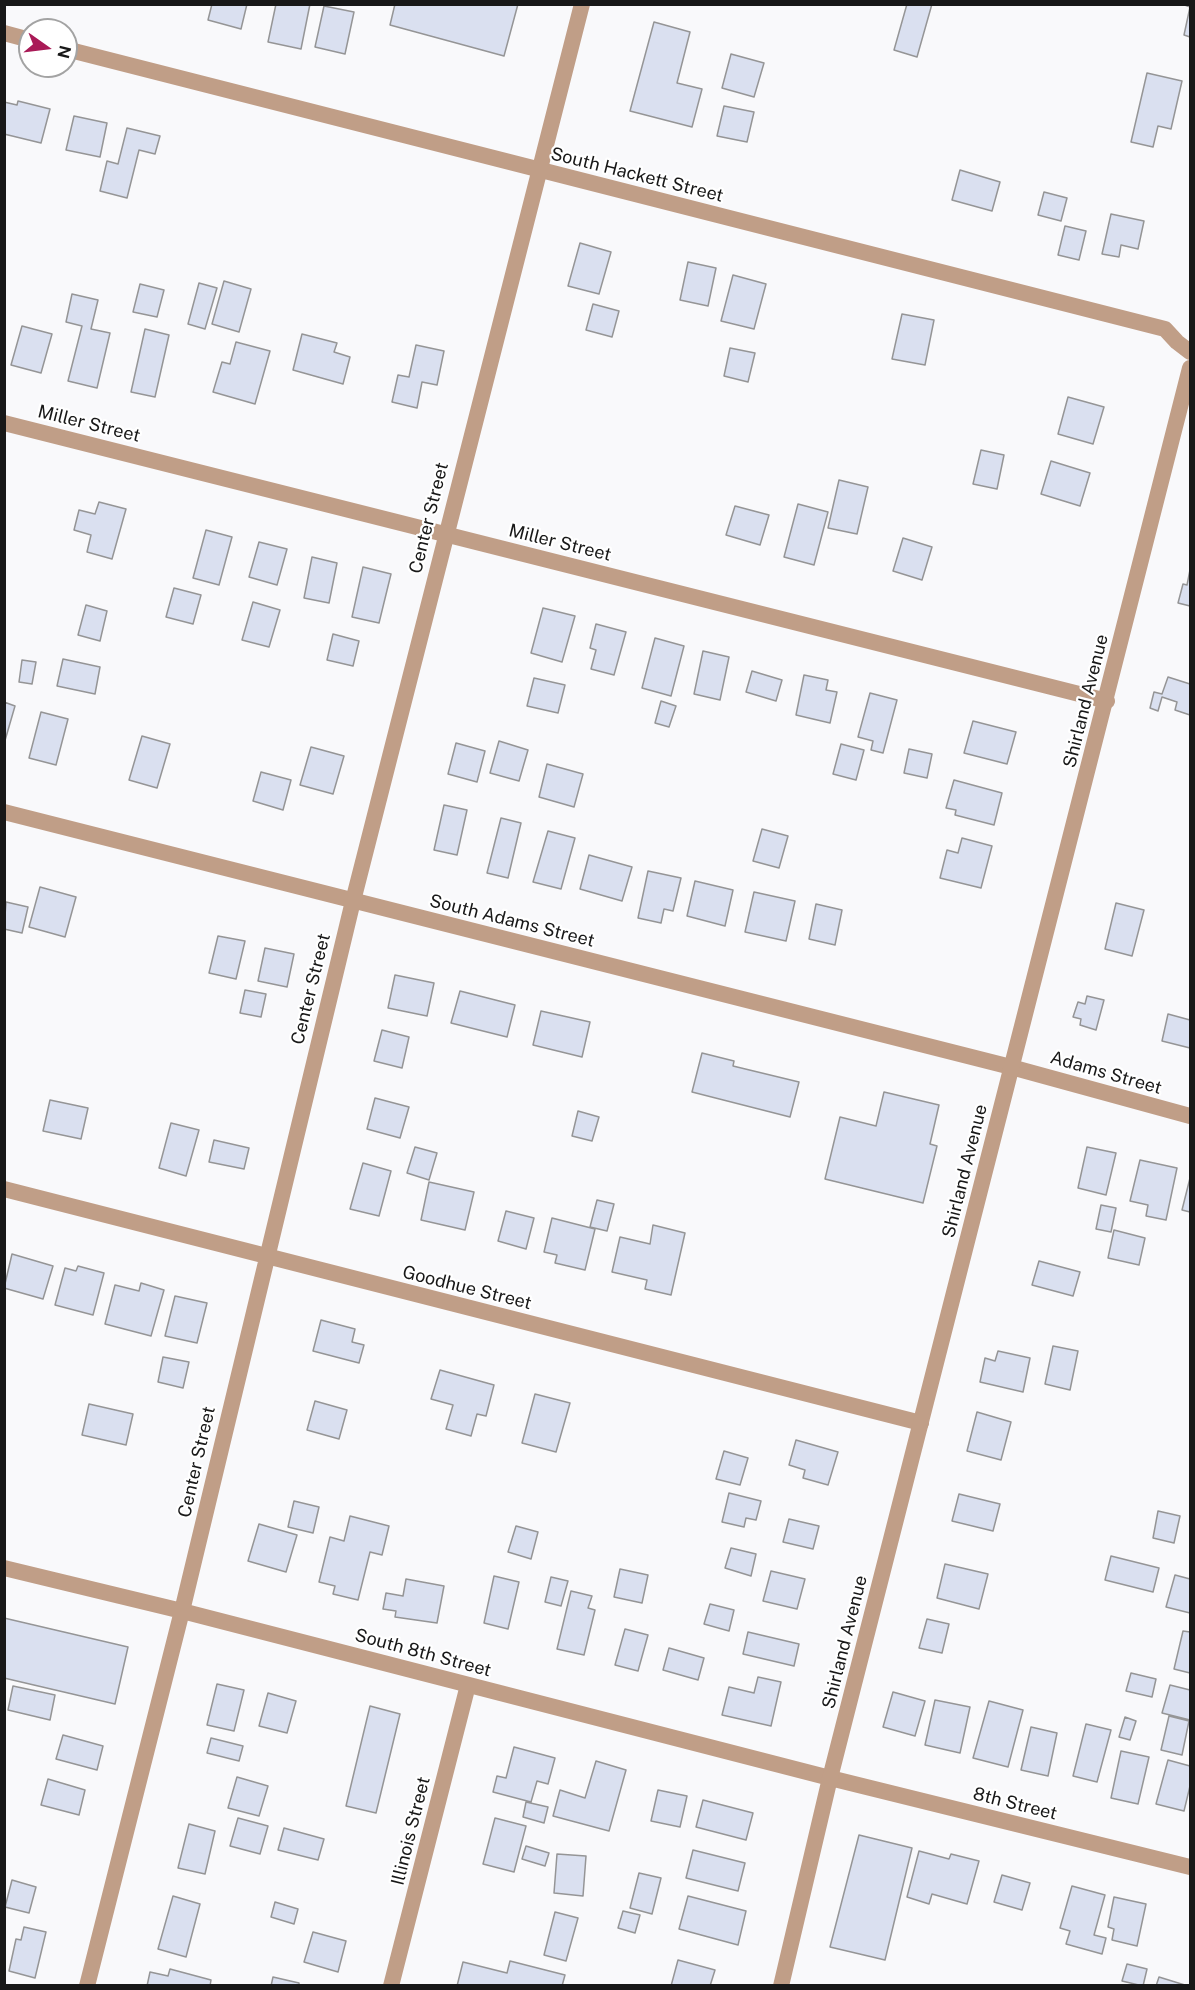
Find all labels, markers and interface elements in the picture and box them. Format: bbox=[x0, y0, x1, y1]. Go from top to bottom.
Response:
north arrow bbox=[18, 18, 78, 78]
text: N bbox=[53, 44, 75, 60]
street label: South Hackett Street bbox=[548, 143, 726, 207]
street label: Miller Street bbox=[36, 401, 142, 447]
street label: Center Street bbox=[405, 460, 453, 576]
street label: Miller Street bbox=[507, 520, 613, 566]
street label: Shirland Avenue bbox=[1059, 632, 1113, 770]
street label: South Adams Street bbox=[427, 890, 597, 952]
street label: Center Street bbox=[287, 931, 335, 1047]
street label: Adams Street bbox=[1048, 1047, 1164, 1099]
street label: Shirland Avenue bbox=[938, 1102, 992, 1240]
street label: Goodhue Street bbox=[400, 1262, 534, 1314]
street label: Center Street bbox=[174, 1404, 220, 1520]
street label: Shirland Avenue bbox=[818, 1573, 872, 1711]
street label: South 8th Street bbox=[352, 1624, 494, 1682]
street label: Illinois Street bbox=[387, 1774, 435, 1888]
street label: 8th Street bbox=[971, 1783, 1059, 1825]

